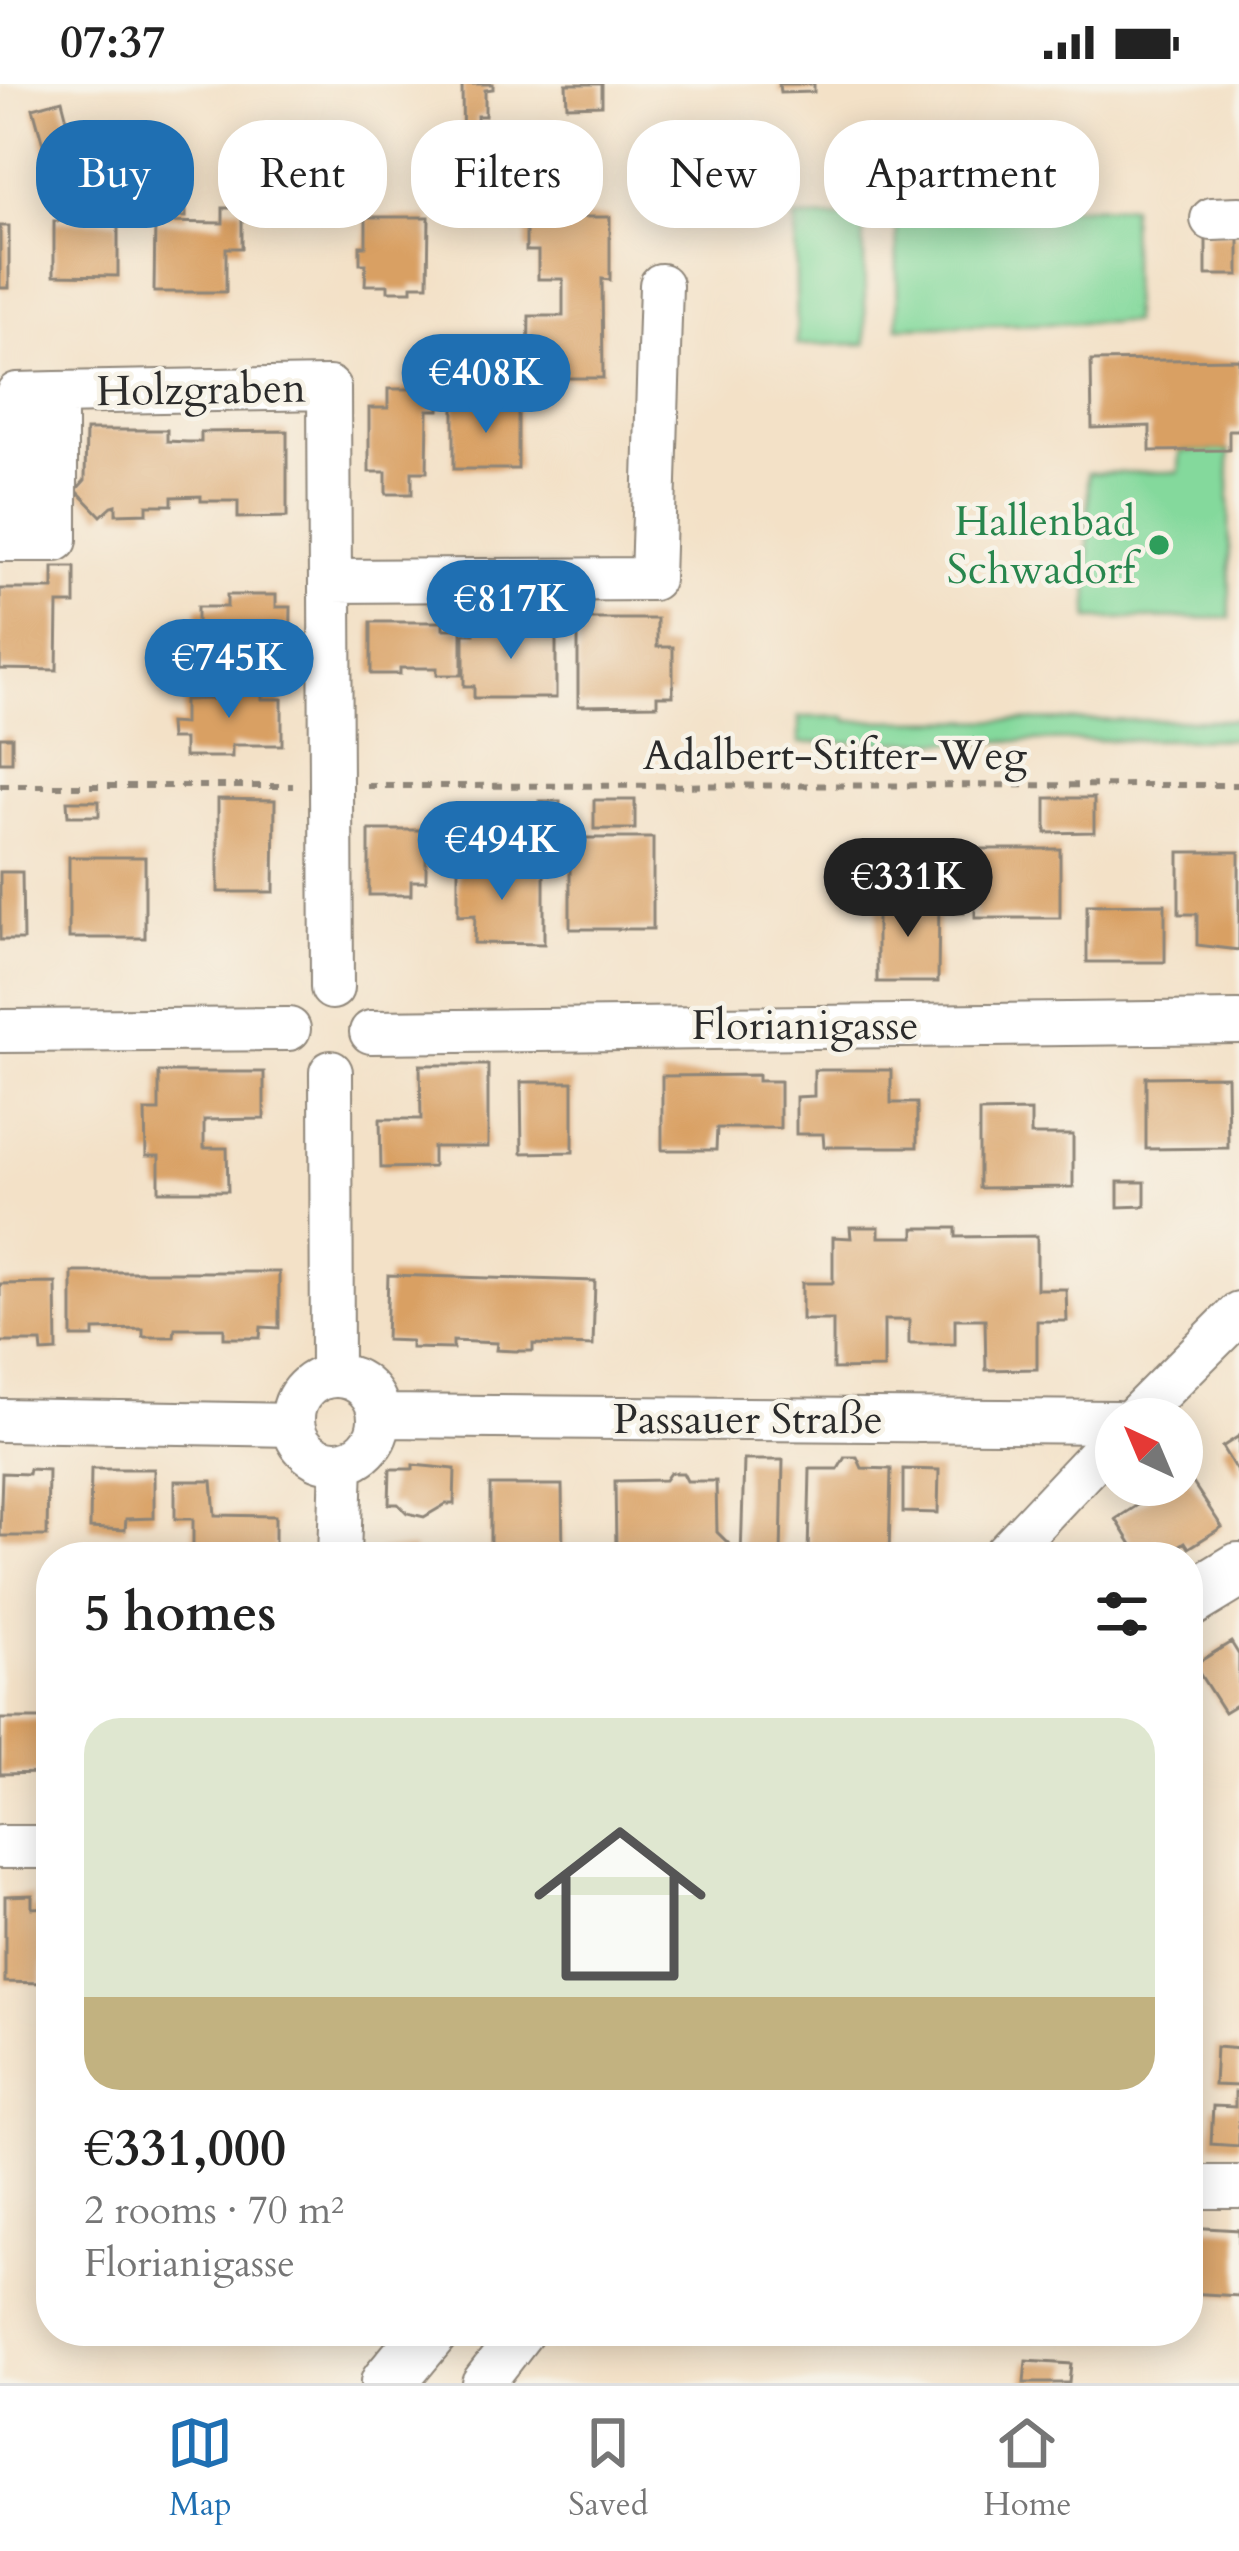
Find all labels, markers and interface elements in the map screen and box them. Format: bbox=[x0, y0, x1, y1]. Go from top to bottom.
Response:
text: 07:37 bbox=[60, 12, 165, 73]
chip: Buy bbox=[36, 120, 194, 228]
chip: Rent bbox=[218, 120, 387, 228]
chip: Filters bbox=[411, 120, 603, 228]
chip: New bbox=[627, 120, 800, 228]
chip: Apartment bbox=[824, 120, 1099, 228]
pin: €408K bbox=[402, 334, 570, 436]
text: €408K bbox=[429, 346, 543, 399]
street label: Holzgraben bbox=[96, 360, 306, 420]
place label: Hallenbad Schwadorf bbox=[947, 493, 1141, 598]
marker: Hallenbad Schwadorf bbox=[1146, 532, 1172, 558]
pin: €817K bbox=[427, 560, 595, 662]
text: €817K bbox=[454, 572, 568, 625]
pin: €745K bbox=[145, 619, 313, 721]
text: €745K bbox=[172, 631, 286, 684]
street label: Adalbert-Stifter-Weg bbox=[643, 727, 1028, 784]
pin: €494K bbox=[418, 801, 586, 903]
text: €494K bbox=[445, 813, 559, 866]
pin: €331K bbox=[824, 838, 992, 940]
text: €331K bbox=[851, 850, 965, 903]
street label: Florianigasse bbox=[691, 997, 919, 1054]
street label: Passauer Straße bbox=[613, 1391, 883, 1448]
north arrow bbox=[1095, 1398, 1203, 1506]
map controls bbox=[1095, 1398, 1203, 1506]
text: 5 homes bbox=[84, 1579, 276, 1649]
icon: filters bbox=[1089, 1581, 1155, 1647]
icon: home bbox=[512, 1796, 728, 2012]
text: €331,000 bbox=[84, 2114, 286, 2184]
text: 2 rooms · 70 m² bbox=[84, 2184, 344, 2237]
text: Florianigasse bbox=[84, 2237, 295, 2290]
tab: Map bbox=[167, 2410, 233, 2527]
tab: Saved bbox=[568, 2410, 648, 2527]
tab: Home bbox=[983, 2410, 1072, 2527]

